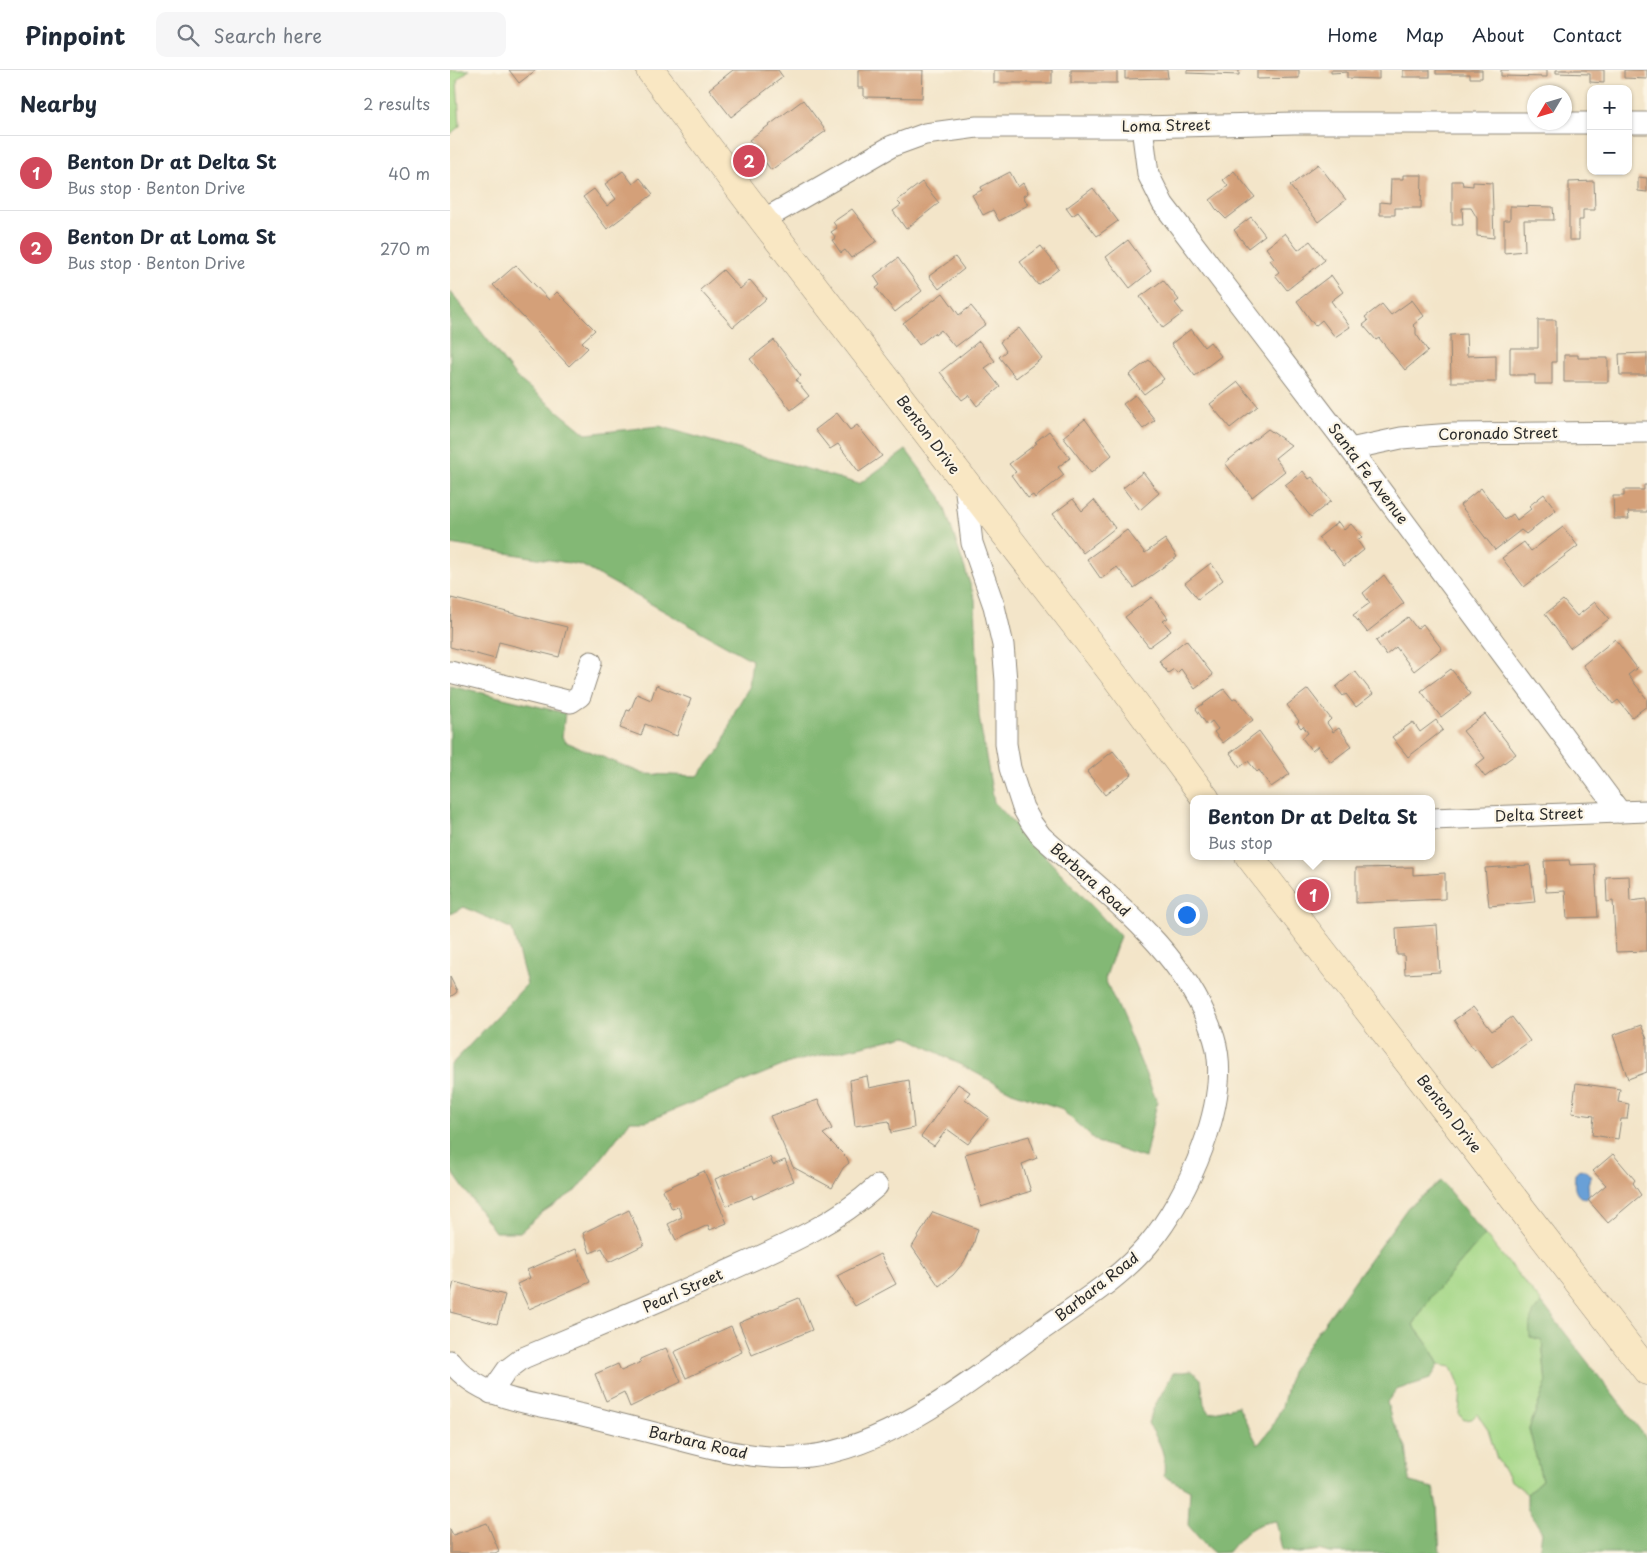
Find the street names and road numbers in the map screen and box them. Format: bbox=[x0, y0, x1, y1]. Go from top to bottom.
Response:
street label: Loma Street bbox=[1121, 112, 1211, 137]
street label: Benton Drive bbox=[892, 390, 967, 479]
street label: Santa Fe Avenue bbox=[1324, 418, 1415, 528]
street label: Coronado Street bbox=[1438, 420, 1558, 445]
street label: Delta Street bbox=[1494, 800, 1584, 827]
street label: Barbara Road bbox=[1046, 837, 1136, 921]
street label: Benton Drive bbox=[1412, 1069, 1488, 1157]
street label: Barbara Road bbox=[1049, 1246, 1143, 1326]
street label: Pearl Street bbox=[639, 1262, 726, 1318]
street label: Barbara Road bbox=[647, 1419, 750, 1464]

